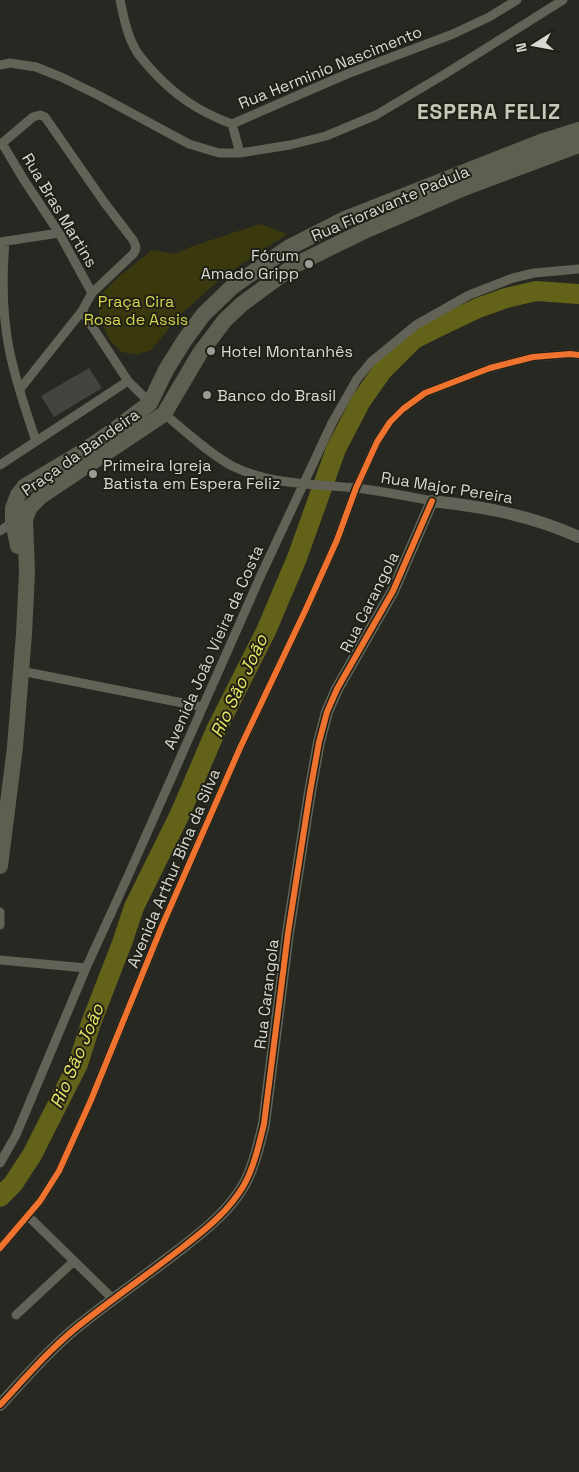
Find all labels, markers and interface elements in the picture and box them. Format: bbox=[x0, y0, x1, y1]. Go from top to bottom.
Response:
north arrow bbox=[509, 20, 559, 70]
street label: Rua Herminio Nascimento bbox=[235, 21, 425, 114]
text: N bbox=[512, 41, 531, 54]
district label: ESPERA FELIZ bbox=[417, 98, 561, 125]
street label: Rua Bras Martins bbox=[17, 149, 102, 271]
street label: Rua Fioravante Padula bbox=[308, 161, 472, 246]
place label: Fórum Amado Gripp bbox=[201, 245, 299, 284]
marker: Fórum Amado Gripp bbox=[303, 258, 315, 270]
park label: Praça Cira Rosa de Assis bbox=[84, 291, 188, 330]
place label: Hotel Montanhês bbox=[221, 341, 353, 362]
marker: Hotel Montanhês bbox=[205, 345, 217, 357]
place label: Banco do Brasil bbox=[217, 385, 336, 406]
marker: Banco do Brasil bbox=[201, 389, 213, 401]
street label: Praça da Bandeira bbox=[17, 404, 143, 501]
place label: Primeira Igreja Batista em Espera Feliz bbox=[103, 455, 280, 494]
street label: Rua Major Pereira bbox=[380, 467, 514, 508]
marker: Primeira Igreja Batista em Espera Feliz bbox=[87, 468, 99, 480]
street label: Avenida João Vieira da Costa bbox=[159, 542, 268, 753]
street label: Rua Carangola bbox=[335, 548, 404, 656]
water label: Rio São João bbox=[205, 630, 273, 741]
street label: Avenida Arthur Bina da Silva bbox=[122, 765, 225, 971]
street label: Rua Carangola bbox=[249, 938, 284, 1050]
water label: Rio São João bbox=[44, 999, 109, 1111]

